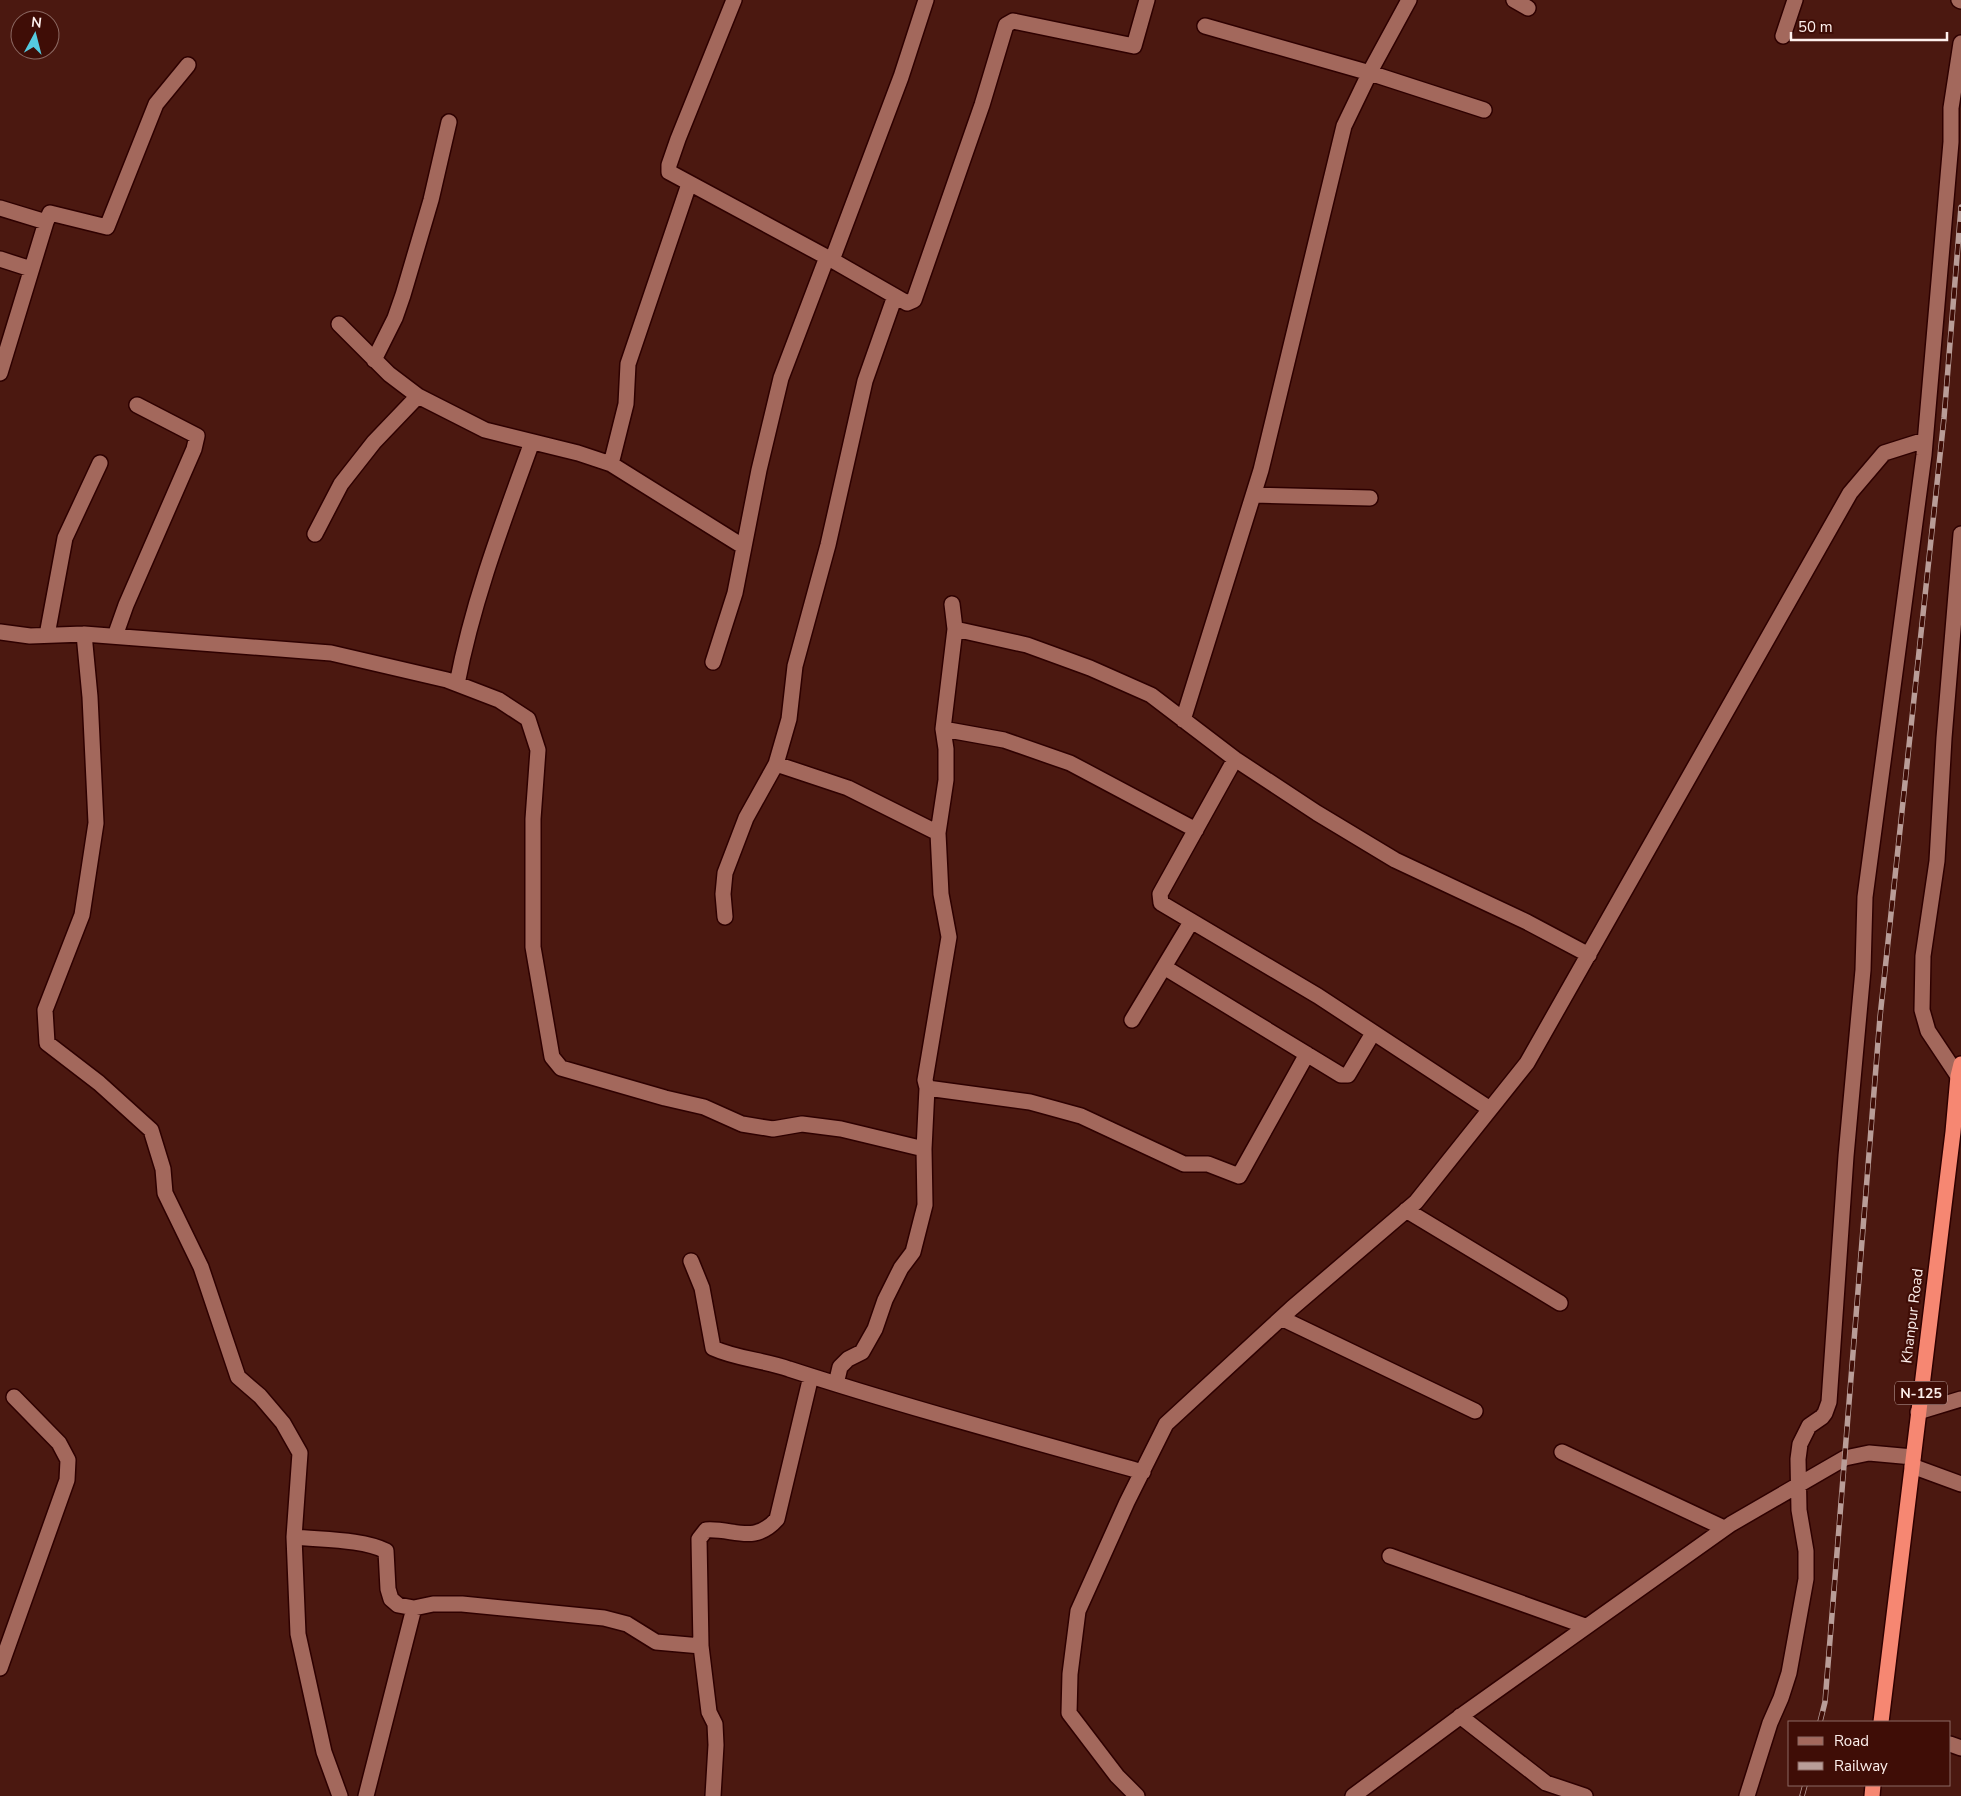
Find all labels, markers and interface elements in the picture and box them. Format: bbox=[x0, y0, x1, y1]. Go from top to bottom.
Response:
north arrow bbox=[10, 10, 60, 60]
scale bar bbox=[1791, 10, 1947, 42]
text: N bbox=[30, 13, 43, 33]
text: 50 m bbox=[1798, 17, 1833, 37]
street label: Khanpur Road bbox=[1896, 1267, 1928, 1365]
road number: N-125 bbox=[1895, 1382, 1947, 1405]
legend bbox=[1788, 1721, 1951, 1786]
text: Road bbox=[1834, 1731, 1869, 1751]
text: Railway bbox=[1834, 1756, 1888, 1776]

